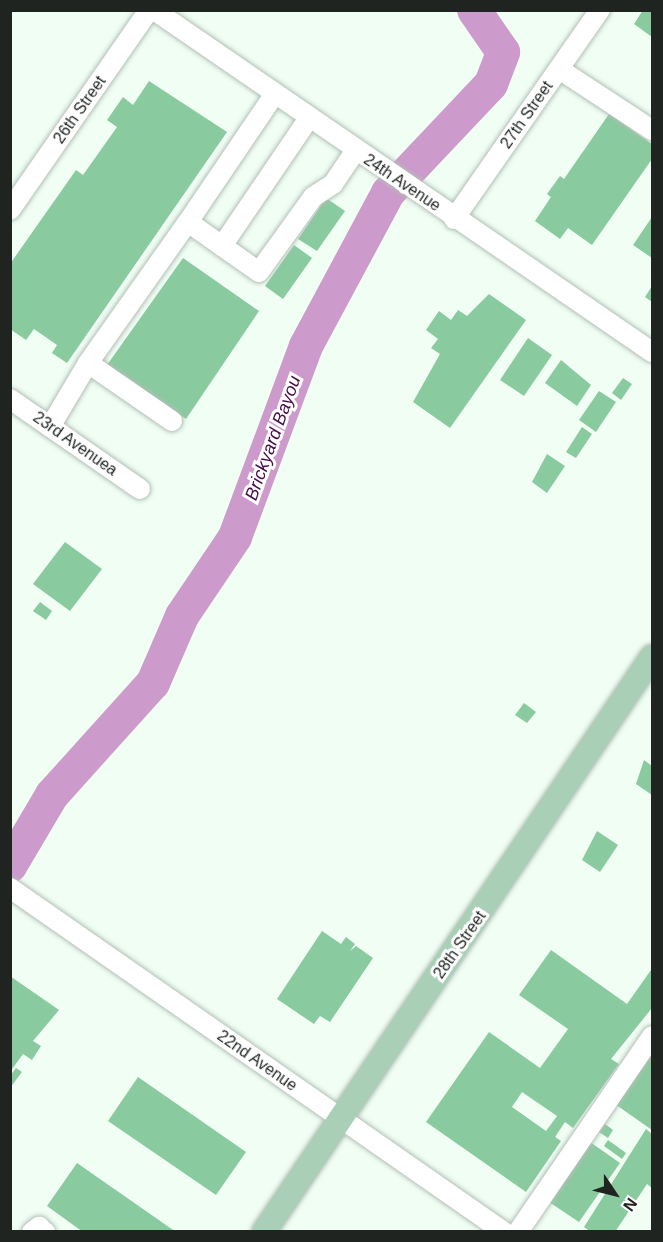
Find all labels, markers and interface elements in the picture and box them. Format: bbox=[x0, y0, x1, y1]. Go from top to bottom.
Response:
street label: 26th Street bbox=[50, 72, 110, 148]
street label: 27th Street bbox=[497, 77, 557, 153]
street label: 24th Avenue bbox=[360, 150, 444, 216]
water label: Brickyard Bayou bbox=[240, 373, 306, 503]
street label: 23rd Avenuea bbox=[29, 408, 121, 480]
street label: 28th Street bbox=[430, 907, 490, 983]
street label: 22nd Avenue bbox=[213, 1026, 301, 1096]
north arrow bbox=[585, 1164, 645, 1224]
text: N bbox=[620, 1195, 640, 1214]

